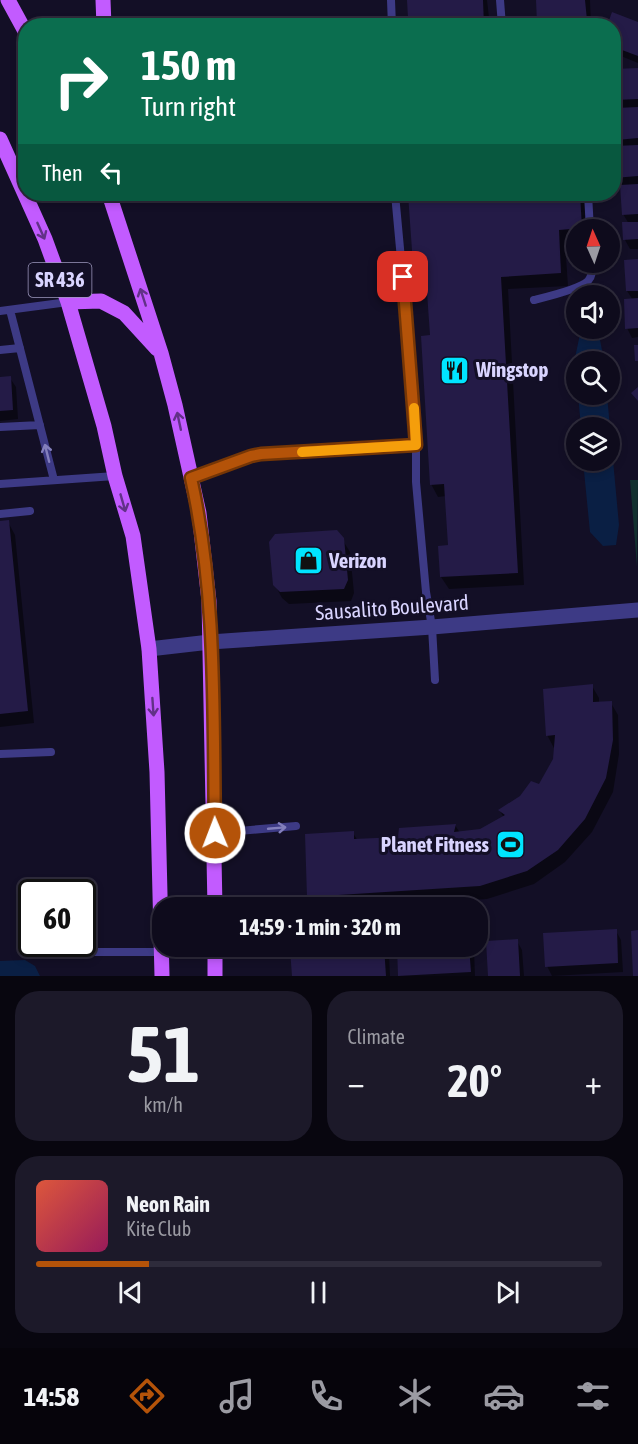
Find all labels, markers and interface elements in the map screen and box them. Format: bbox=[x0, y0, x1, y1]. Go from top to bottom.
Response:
text: 150 m bbox=[141, 41, 236, 89]
icon: right bbox=[42, 42, 120, 120]
text: Turn right bbox=[141, 91, 236, 122]
icon: left bbox=[95, 156, 128, 189]
text: Then bbox=[42, 160, 83, 186]
north arrow bbox=[566, 219, 620, 273]
map controls bbox=[566, 219, 620, 471]
one-way arrow bbox=[36, 221, 47, 239]
pin bbox=[377, 251, 428, 302]
icon: arrive bbox=[386, 260, 419, 293]
road number: SR 436 bbox=[28, 263, 92, 297]
button: sound bbox=[566, 285, 620, 339]
one-way arrow bbox=[137, 288, 148, 307]
button: search bbox=[566, 351, 620, 405]
restaurant icon: Wingstop bbox=[439, 354, 471, 386]
place label: Wingstop bbox=[475, 357, 548, 381]
one-way arrow bbox=[172, 412, 184, 431]
button: layers bbox=[566, 417, 620, 471]
one-way arrow bbox=[40, 444, 52, 463]
one-way arrow bbox=[118, 493, 129, 512]
shop icon: Verizon bbox=[292, 545, 324, 577]
place label: Verizon bbox=[328, 548, 387, 572]
street label: Sausalito Boulevard bbox=[314, 590, 470, 624]
one-way arrow bbox=[148, 697, 159, 717]
position arrow bbox=[183, 801, 247, 865]
one-way arrow bbox=[266, 822, 286, 833]
sports icon: Planet Fitness bbox=[494, 829, 526, 861]
place label: Planet Fitness bbox=[381, 832, 490, 856]
speed limit sign: 60 bbox=[18, 879, 96, 957]
text: 14:59 · 1 min · 320 m bbox=[239, 914, 401, 940]
text: 51 bbox=[127, 1009, 200, 1099]
text: Climate bbox=[348, 1025, 405, 1048]
text: 20° bbox=[447, 1055, 502, 1107]
text: − bbox=[348, 1063, 365, 1101]
text: + bbox=[585, 1063, 602, 1101]
text: km/h bbox=[143, 1093, 183, 1116]
text: Neon Rain bbox=[126, 1191, 210, 1217]
text: Kite Club bbox=[126, 1217, 191, 1240]
icon: previous bbox=[114, 1276, 147, 1309]
icon: pause bbox=[302, 1276, 335, 1309]
icon: next bbox=[491, 1276, 524, 1309]
icon: directions bbox=[126, 1375, 168, 1417]
icon: music bbox=[216, 1375, 258, 1417]
icon: phone bbox=[305, 1375, 347, 1417]
icon: climate bbox=[394, 1375, 436, 1417]
icon: car bbox=[483, 1375, 525, 1417]
icon: filters bbox=[572, 1375, 614, 1417]
text: 14:58 bbox=[24, 1381, 79, 1412]

